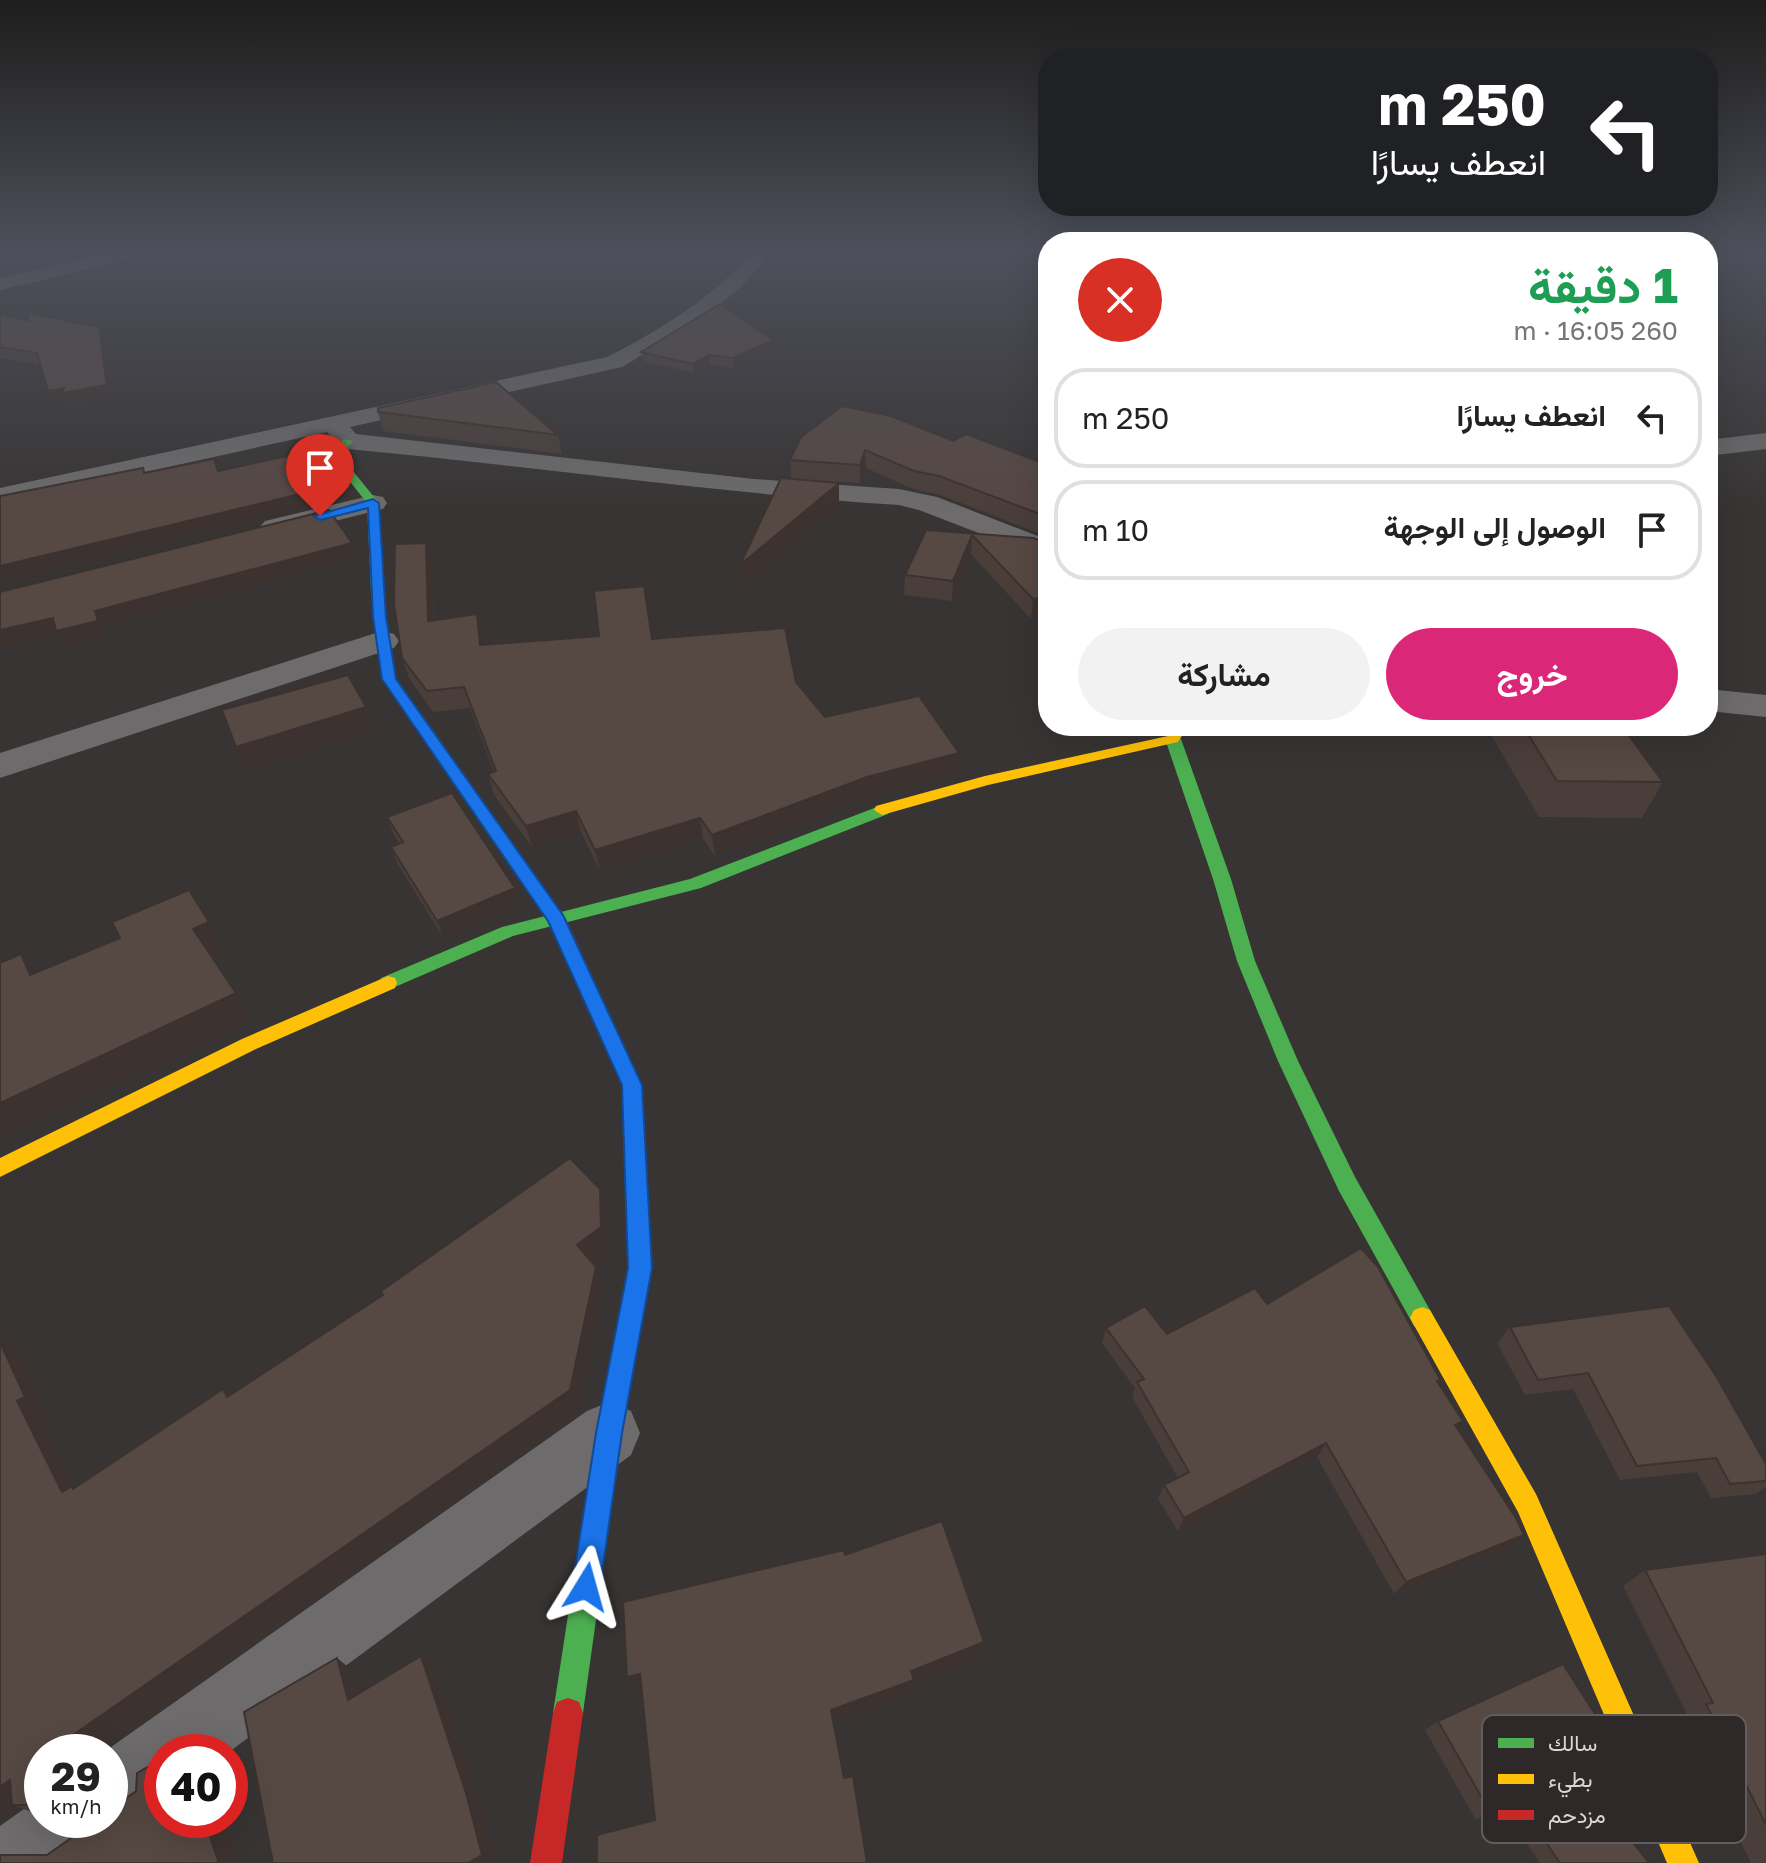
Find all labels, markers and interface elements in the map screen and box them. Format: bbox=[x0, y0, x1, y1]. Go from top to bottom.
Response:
text: 250 m bbox=[1378, 70, 1546, 137]
icon: left bbox=[1574, 80, 1678, 184]
text: انعطف يسارًا bbox=[1371, 140, 1546, 183]
text: 1 دقيقة bbox=[1528, 256, 1678, 314]
button: close bbox=[1078, 258, 1162, 342]
text: 260 m · 16:05 bbox=[1513, 315, 1678, 346]
icon: left bbox=[1630, 396, 1674, 440]
text: انعطف يسارًا bbox=[1457, 397, 1606, 433]
text: 250 m bbox=[1082, 400, 1169, 436]
pin bbox=[286, 434, 354, 516]
icon: arrive bbox=[298, 446, 342, 490]
icon: arrive bbox=[1630, 508, 1674, 552]
text: الوصول إلى الوجهة bbox=[1384, 509, 1606, 545]
text: 10 m bbox=[1082, 512, 1149, 548]
button: مشاركة bbox=[1078, 628, 1370, 720]
button: خروج bbox=[1386, 628, 1678, 720]
position arrow bbox=[544, 1545, 628, 1629]
legend bbox=[1482, 1715, 1746, 1843]
text: سالك bbox=[1548, 1729, 1597, 1756]
speed limit sign: 40 bbox=[144, 1734, 248, 1838]
text: 29 bbox=[51, 1752, 101, 1800]
text: بطيء bbox=[1548, 1765, 1593, 1798]
text: km/h bbox=[51, 1794, 101, 1818]
text: مزدحم bbox=[1548, 1801, 1606, 1830]

